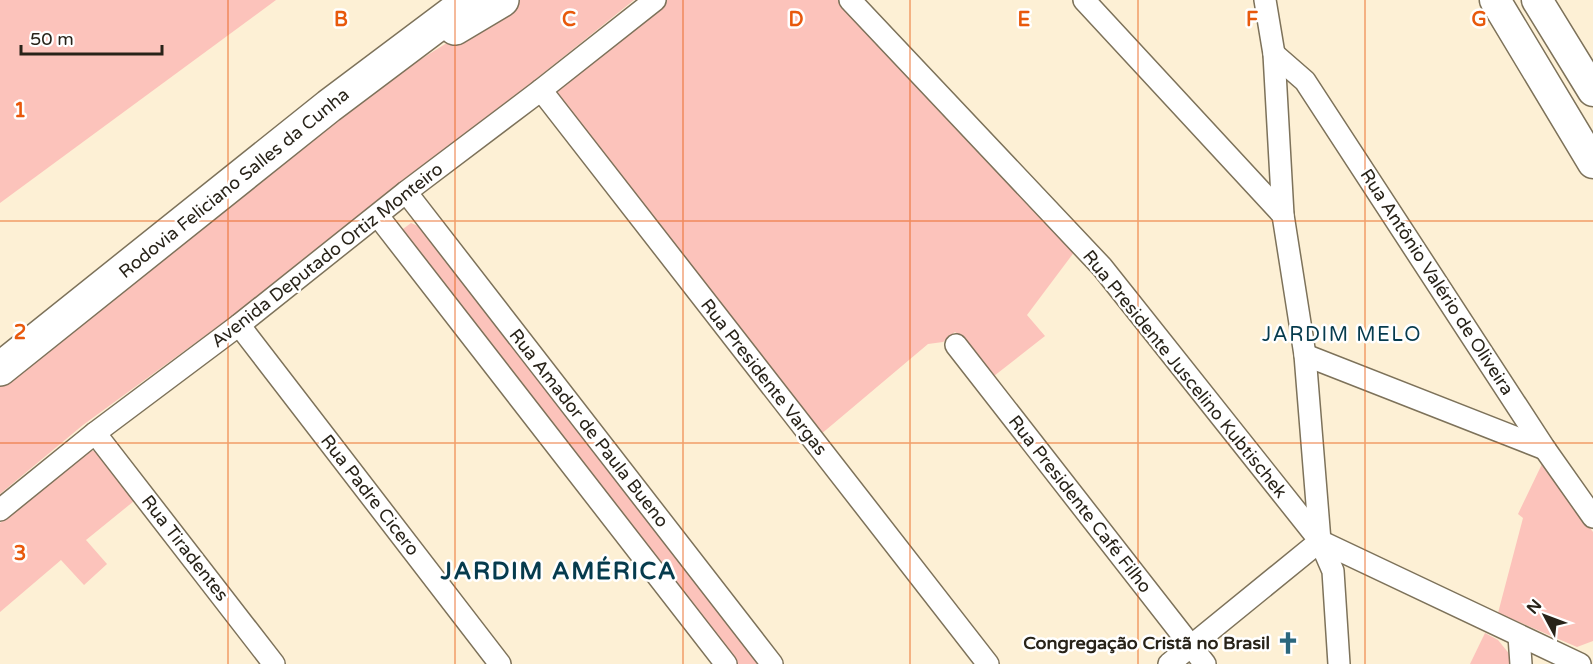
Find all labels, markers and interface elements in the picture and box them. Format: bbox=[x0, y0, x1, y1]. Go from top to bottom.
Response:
text: B bbox=[334, 8, 348, 32]
text: C bbox=[562, 8, 576, 32]
text: D bbox=[788, 8, 804, 32]
text: E bbox=[1018, 8, 1031, 32]
text: F bbox=[1246, 8, 1258, 32]
text: G bbox=[1471, 8, 1487, 32]
scale bar bbox=[21, 18, 162, 56]
text: 50 m bbox=[30, 28, 74, 50]
street label: Rodovia Feliciano Salles da Cunha bbox=[114, 83, 354, 283]
text: 1 bbox=[14, 99, 26, 123]
street label: Avenida Deputado Ortiz Monteiro bbox=[207, 158, 447, 352]
street label: Rua Antônio Valério de Oliveira bbox=[1355, 165, 1519, 399]
street label: Rua Presidente Juscelino Kubtischek bbox=[1078, 246, 1292, 502]
street label: Rua Presidente Vargas bbox=[696, 294, 832, 460]
text: 2 bbox=[14, 321, 26, 345]
district label: JARDIM MELO bbox=[1262, 323, 1422, 347]
street label: Rua Amador de Paula Bueno bbox=[505, 324, 673, 532]
street label: Rua Presidente Café Filho bbox=[1004, 411, 1156, 597]
street label: Rua Padre Cicero bbox=[316, 430, 424, 560]
street label: Rua Tiradentes bbox=[137, 491, 233, 605]
text: 3 bbox=[14, 542, 26, 566]
district label: JARDIM AMÉRICA bbox=[440, 556, 677, 586]
north arrow bbox=[1515, 586, 1575, 646]
text: N bbox=[1523, 595, 1546, 618]
church icon: Congregação Cristã no Brasil bbox=[1275, 630, 1301, 656]
place label: Congregação Cristã no Brasil bbox=[1023, 632, 1270, 654]

